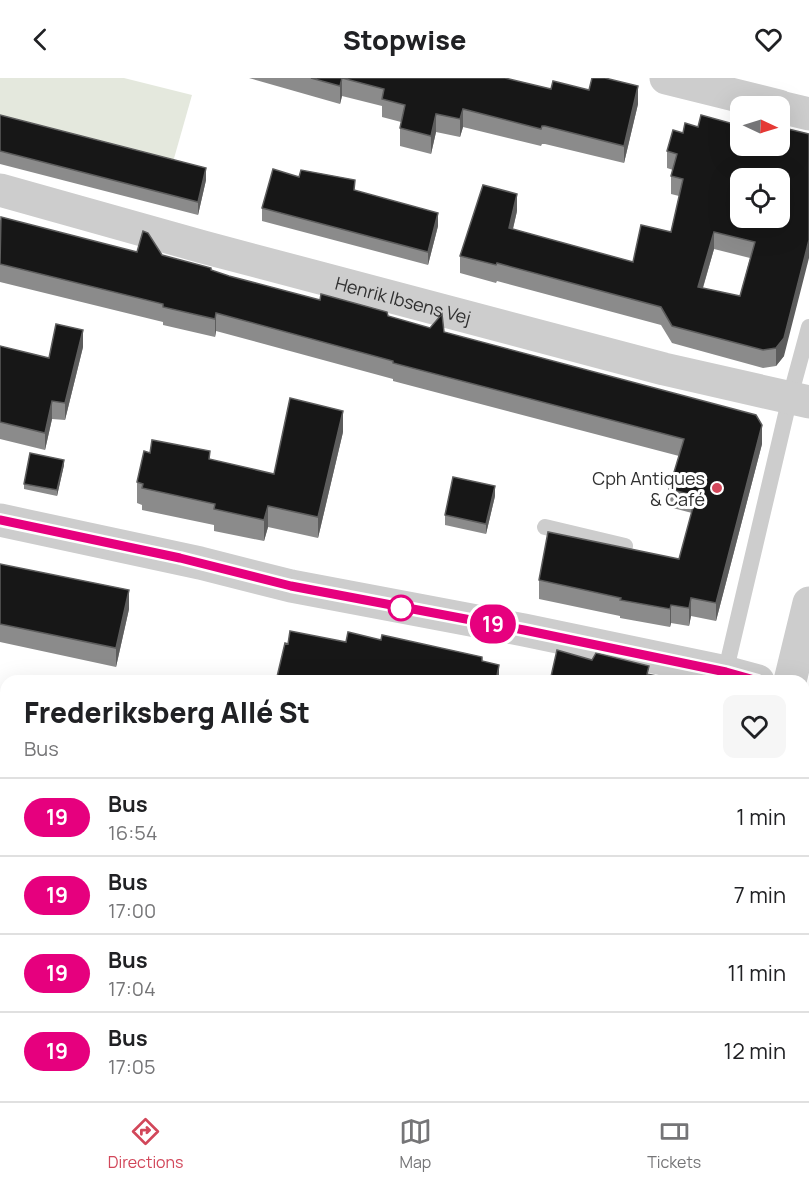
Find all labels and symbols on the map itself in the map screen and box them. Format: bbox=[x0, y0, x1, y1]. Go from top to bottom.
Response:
north arrow bbox=[730, 96, 790, 156]
street label: Henrik Ibsens Vej bbox=[333, 271, 474, 329]
place label: Cph Antiques & Café bbox=[592, 466, 705, 511]
marker: Cph Antiques & Café bbox=[710, 481, 724, 495]
unlabelled marker bbox=[388, 595, 414, 621]
line badge: 19 bbox=[466, 604, 520, 644]

